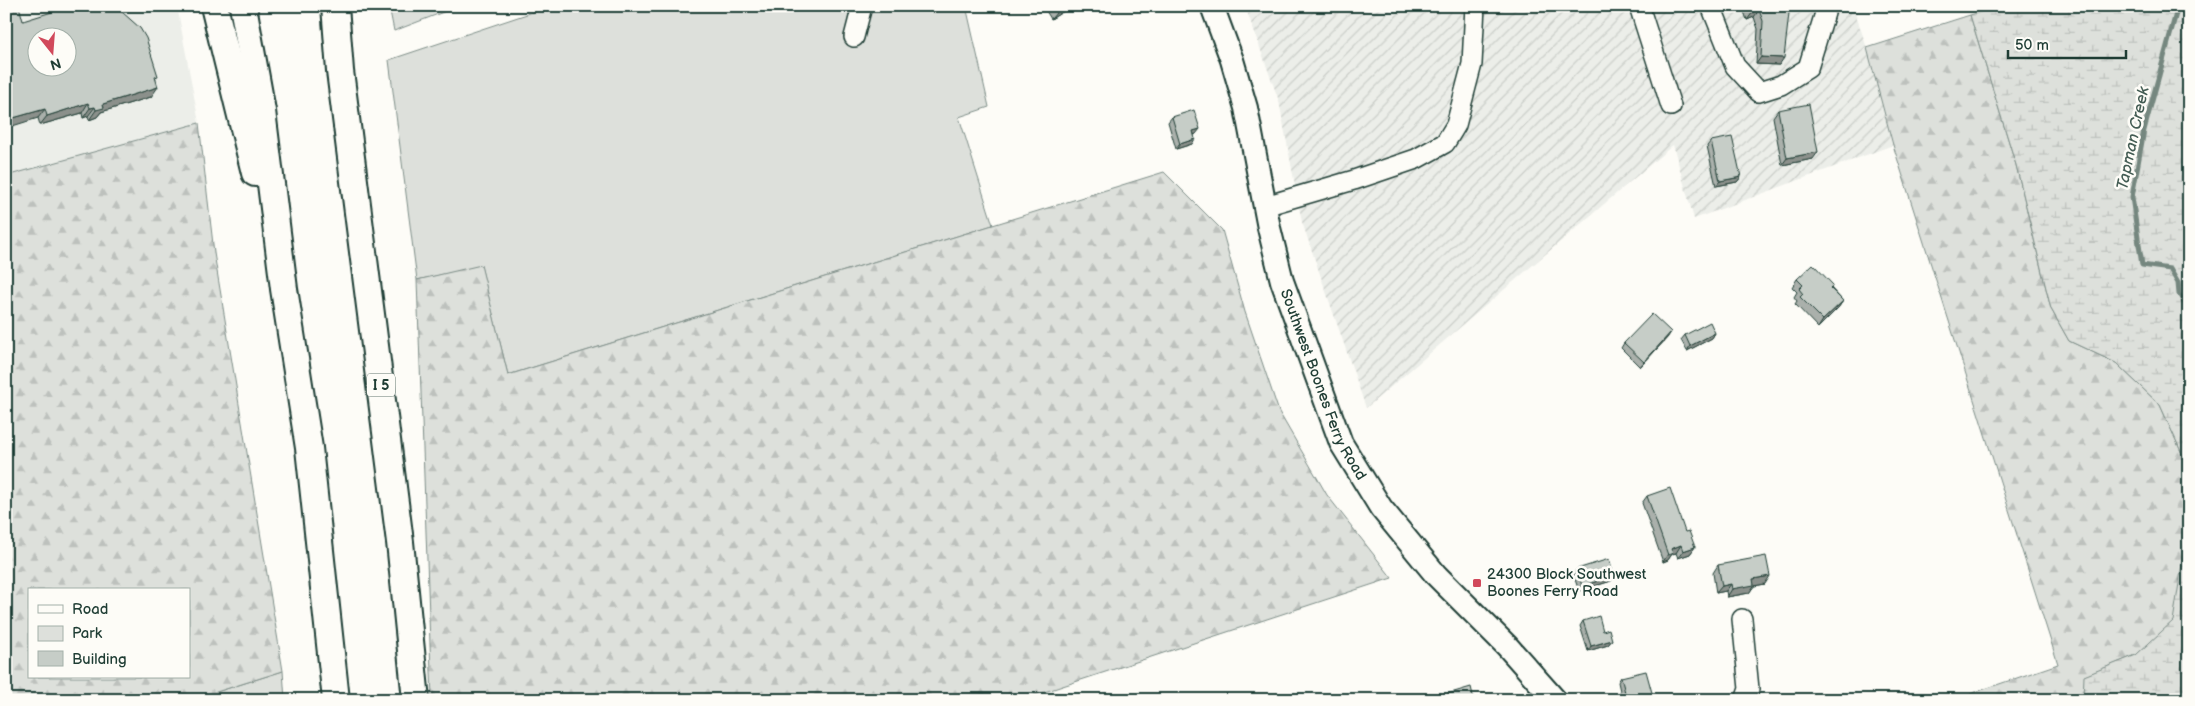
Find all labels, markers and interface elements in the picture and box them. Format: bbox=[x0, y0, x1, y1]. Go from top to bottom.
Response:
north arrow bbox=[28, 28, 78, 78]
scale bar bbox=[2008, 28, 2125, 60]
text: 50 m bbox=[2015, 36, 2049, 55]
text: N bbox=[48, 54, 63, 74]
water label: Tapman Creek bbox=[2113, 84, 2154, 192]
street label: Southwest Boones Ferry Road bbox=[1276, 287, 1371, 484]
road number: I 5 bbox=[367, 374, 395, 396]
place label: 24300 Block Southwest Boones Ferry Road bbox=[1487, 565, 1647, 601]
marker: 24300 Block Southwest Boones Ferry Road bbox=[1471, 577, 1483, 589]
legend bbox=[28, 588, 190, 678]
text: Road bbox=[72, 600, 108, 619]
text: Park bbox=[72, 624, 103, 643]
text: Building bbox=[72, 650, 127, 669]

